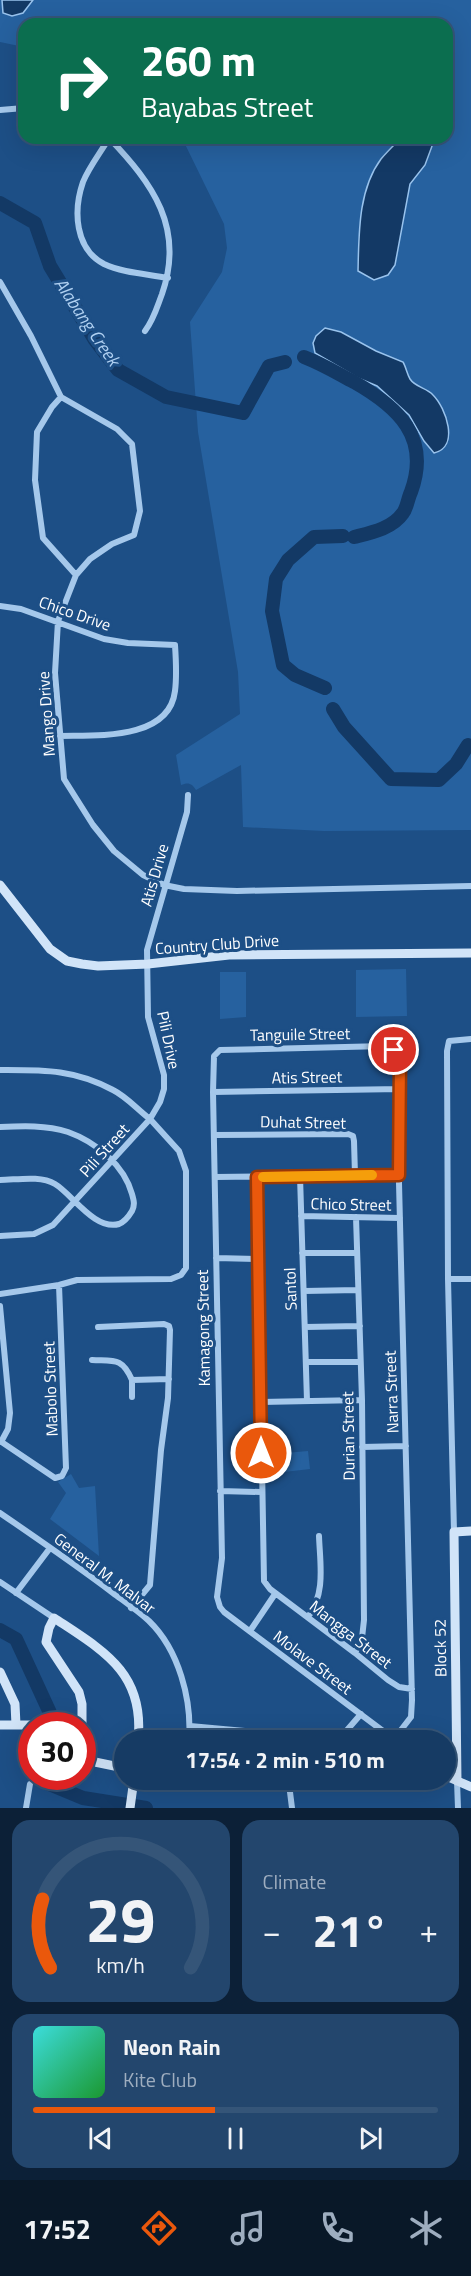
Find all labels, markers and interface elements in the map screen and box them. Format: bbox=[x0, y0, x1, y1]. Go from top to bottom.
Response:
text: 260 m bbox=[141, 28, 256, 92]
icon: right bbox=[42, 42, 120, 120]
text: Bayabas Street bbox=[141, 86, 313, 127]
water label: Alabang Creek bbox=[48, 272, 128, 373]
street label: Chico Drive bbox=[36, 590, 114, 636]
street label: Mango Drive bbox=[31, 671, 61, 757]
street label: Atis Drive bbox=[134, 841, 174, 909]
street label: Country Club Drive bbox=[154, 928, 280, 960]
street label: Pili Drive bbox=[151, 1009, 187, 1071]
street label: Tanguile Street bbox=[250, 1021, 351, 1047]
pin bbox=[368, 1024, 419, 1075]
icon: arrive bbox=[377, 1033, 410, 1066]
street label: Atis Street bbox=[271, 1064, 343, 1090]
street label: Duhat Street bbox=[260, 1109, 346, 1135]
street label: Pili Street bbox=[73, 1118, 135, 1182]
street label: Chico Street bbox=[310, 1191, 392, 1217]
street label: Santol bbox=[277, 1267, 303, 1311]
street label: Kamagong Street bbox=[190, 1269, 216, 1387]
street label: Mabolo Street bbox=[36, 1341, 64, 1437]
street label: Narra Street bbox=[378, 1350, 404, 1434]
street label: Durian Street bbox=[335, 1391, 361, 1481]
position arrow bbox=[229, 1421, 293, 1485]
street label: General M. Malvar bbox=[49, 1527, 161, 1620]
street label: Mangga Street bbox=[304, 1594, 398, 1674]
street label: Block 52 bbox=[427, 1619, 453, 1677]
street label: Molave Street bbox=[268, 1624, 358, 1700]
speed limit sign: 30 bbox=[18, 1712, 96, 1790]
text: 17:54 · 2 min · 510 m bbox=[185, 1743, 385, 1777]
text: Climate bbox=[263, 1866, 326, 1897]
text: 29 bbox=[86, 1871, 156, 1966]
text: 21° bbox=[312, 1896, 388, 1964]
text: − bbox=[263, 1906, 281, 1956]
text: + bbox=[420, 1906, 438, 1956]
text: km/h bbox=[96, 1949, 145, 1981]
text: Neon Rain bbox=[123, 2030, 221, 2064]
text: Kite Club bbox=[123, 2064, 197, 2095]
icon: previous bbox=[84, 2122, 117, 2155]
icon: pause bbox=[219, 2122, 252, 2155]
icon: next bbox=[354, 2122, 387, 2155]
icon: directions bbox=[138, 2207, 180, 2249]
icon: music bbox=[227, 2207, 269, 2249]
icon: phone bbox=[316, 2207, 358, 2249]
icon: climate bbox=[405, 2207, 447, 2249]
text: 17:52 bbox=[24, 2208, 91, 2249]

